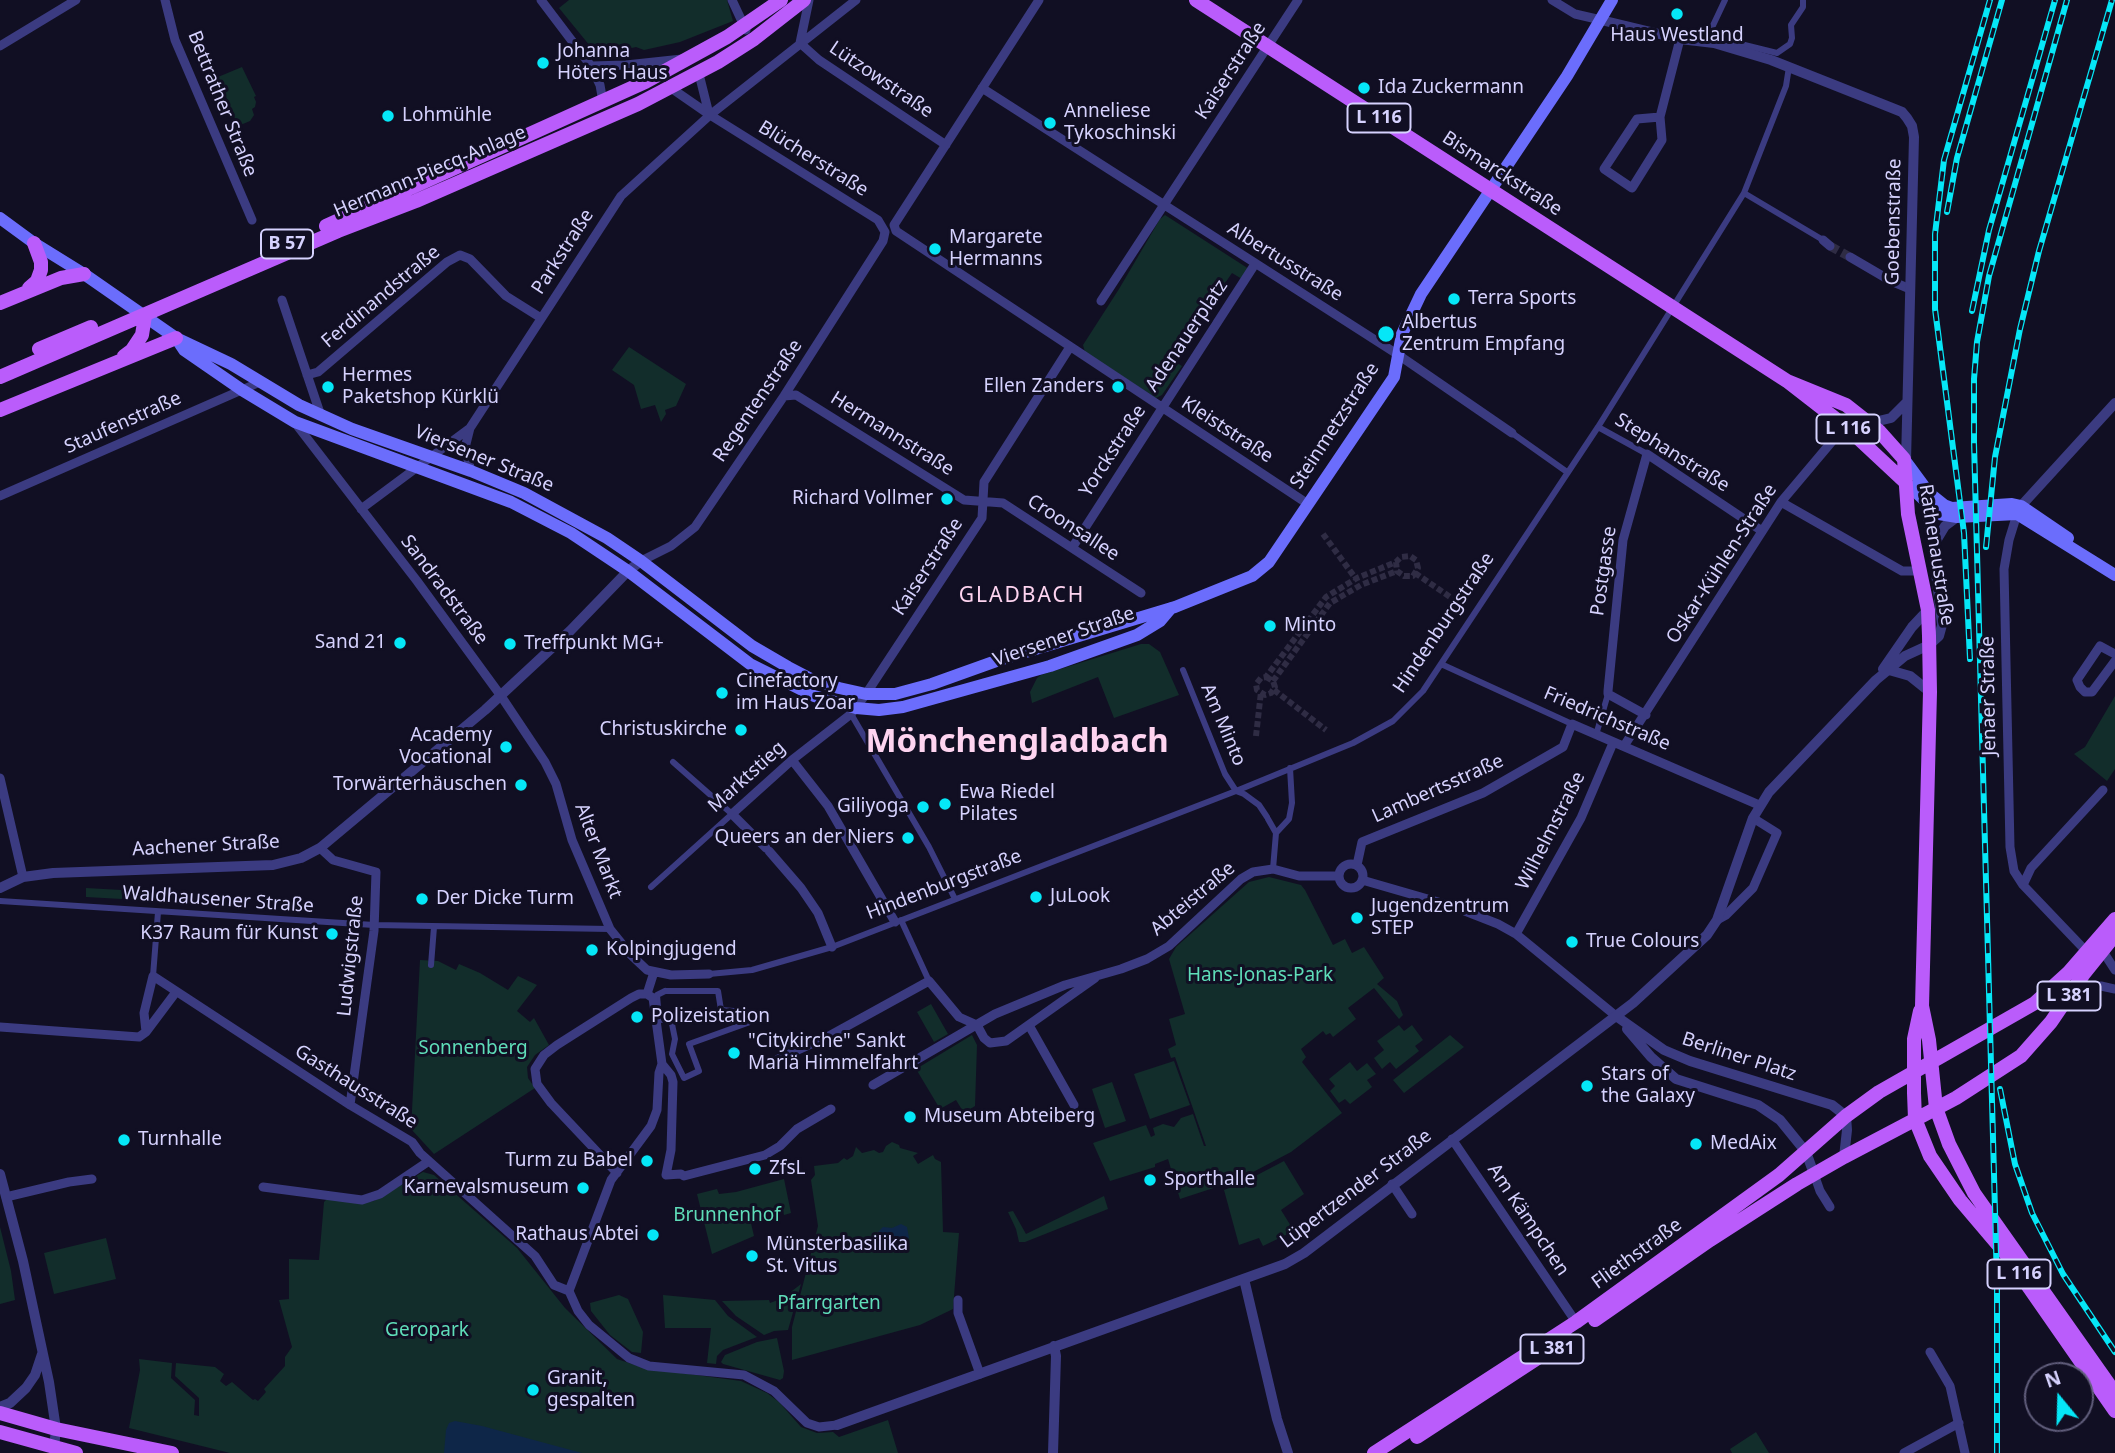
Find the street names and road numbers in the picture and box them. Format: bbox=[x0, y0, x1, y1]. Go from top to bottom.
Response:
street label: Kaiserstraße bbox=[1191, 18, 1271, 124]
street label: Bettrather Straße bbox=[182, 28, 262, 180]
street label: Lützowstraße bbox=[825, 37, 937, 123]
road number: L 116 bbox=[1348, 104, 1410, 132]
street label: Blücherstraße bbox=[754, 116, 872, 202]
street label: Hermann-Piecq-Anlage bbox=[330, 121, 530, 223]
street label: Bismarckstraße bbox=[1438, 127, 1566, 221]
street label: Goebenstraße bbox=[1881, 158, 1907, 286]
street label: Parkstraße bbox=[527, 205, 599, 299]
street label: Albertusstraße bbox=[1223, 217, 1347, 307]
road number: B 57 bbox=[261, 230, 313, 258]
street label: Ferdinandstraße bbox=[317, 241, 445, 353]
street label: Adenauerplatz bbox=[1141, 276, 1233, 396]
street label: Regentenstraße bbox=[709, 335, 807, 467]
street label: Steinmetzstraße bbox=[1286, 359, 1384, 493]
street label: Staufenstraße bbox=[61, 387, 185, 459]
street label: Hermannstraße bbox=[826, 387, 958, 481]
street label: Kleiststraße bbox=[1177, 392, 1277, 468]
street label: Yorckstraße bbox=[1075, 401, 1151, 501]
street label: Stephanstraße bbox=[1611, 409, 1733, 497]
road number: L 116 bbox=[1816, 414, 1880, 444]
street label: Viersener Straße bbox=[411, 421, 557, 497]
street label: Oskar-Kühlen-Straße bbox=[1662, 480, 1782, 648]
street label: Rathenaustraße bbox=[1914, 483, 1958, 627]
street label: Croonsallee bbox=[1023, 490, 1123, 566]
street label: Kaiserstraße bbox=[888, 514, 968, 620]
street label: Postgasse bbox=[1586, 525, 1622, 617]
street label: Sandradstraße bbox=[395, 531, 493, 649]
street label: Hindenburgstraße bbox=[1389, 548, 1499, 698]
street label: Viersener Straße bbox=[990, 602, 1138, 672]
street label: Jenaer Straße bbox=[1977, 636, 2001, 756]
street label: Am Minto bbox=[1195, 680, 1251, 770]
street label: Friedrichstraße bbox=[1540, 682, 1674, 756]
street label: Marktstieg bbox=[704, 736, 790, 818]
street label: Lambertsstraße bbox=[1369, 750, 1507, 828]
street label: Wilhelmstraße bbox=[1511, 768, 1591, 894]
street label: Alter Markt bbox=[569, 800, 627, 902]
street label: Aachener Straße bbox=[132, 831, 280, 861]
street label: Hindenburgstraße bbox=[863, 845, 1025, 925]
street label: Abteistraße bbox=[1146, 857, 1240, 941]
street label: Waldhausener Straße bbox=[122, 882, 314, 918]
street label: Ludwigstraße bbox=[333, 894, 369, 1018]
road number: L 381 bbox=[2038, 981, 2100, 1010]
street label: Berliner Platz bbox=[1679, 1028, 1799, 1086]
street label: Gasthausstraße bbox=[290, 1040, 422, 1134]
street label: Lüpertzender Straße bbox=[1276, 1125, 1436, 1253]
street label: Am Kämpchen bbox=[1482, 1160, 1574, 1280]
street label: Fliethstraße bbox=[1588, 1214, 1686, 1294]
road number: L 116 bbox=[1988, 1260, 2050, 1288]
road number: L 381 bbox=[1520, 1334, 1584, 1364]

